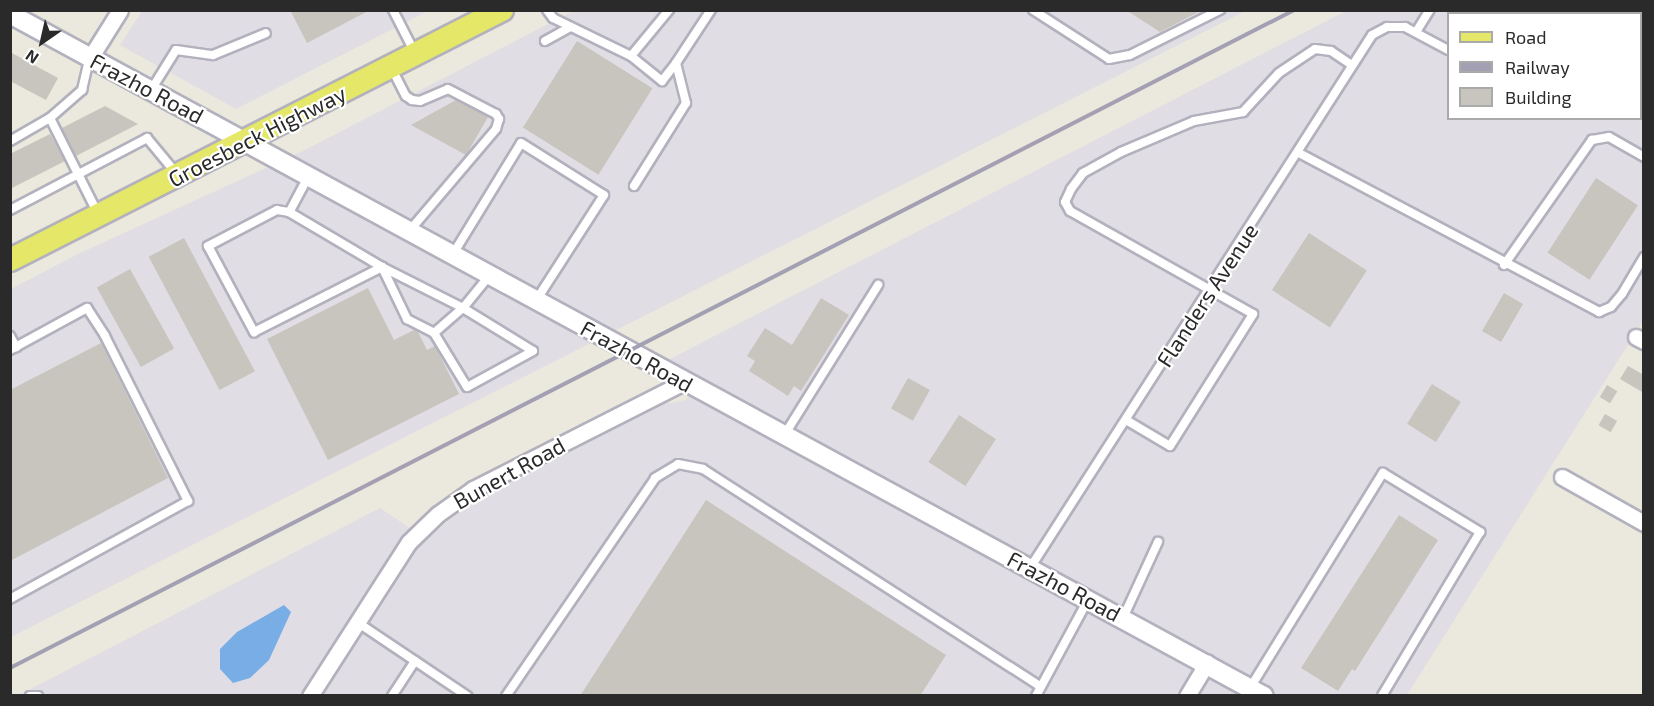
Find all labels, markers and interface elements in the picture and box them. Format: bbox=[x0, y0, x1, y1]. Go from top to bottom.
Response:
north arrow bbox=[12, 12, 72, 72]
legend bbox=[1447, 12, 1642, 120]
text: Road bbox=[1505, 26, 1546, 48]
text: N bbox=[22, 46, 42, 68]
street label: Frazho Road bbox=[86, 47, 208, 129]
text: Railway bbox=[1505, 56, 1570, 78]
street label: Groesbeck Highway bbox=[164, 80, 350, 192]
text: Building bbox=[1505, 86, 1572, 108]
street label: Flanders Avenue bbox=[1151, 218, 1263, 372]
street label: Frazho Road bbox=[576, 314, 698, 398]
street label: Bunert Road bbox=[449, 432, 569, 514]
street label: Frazho Road bbox=[1003, 545, 1125, 627]

